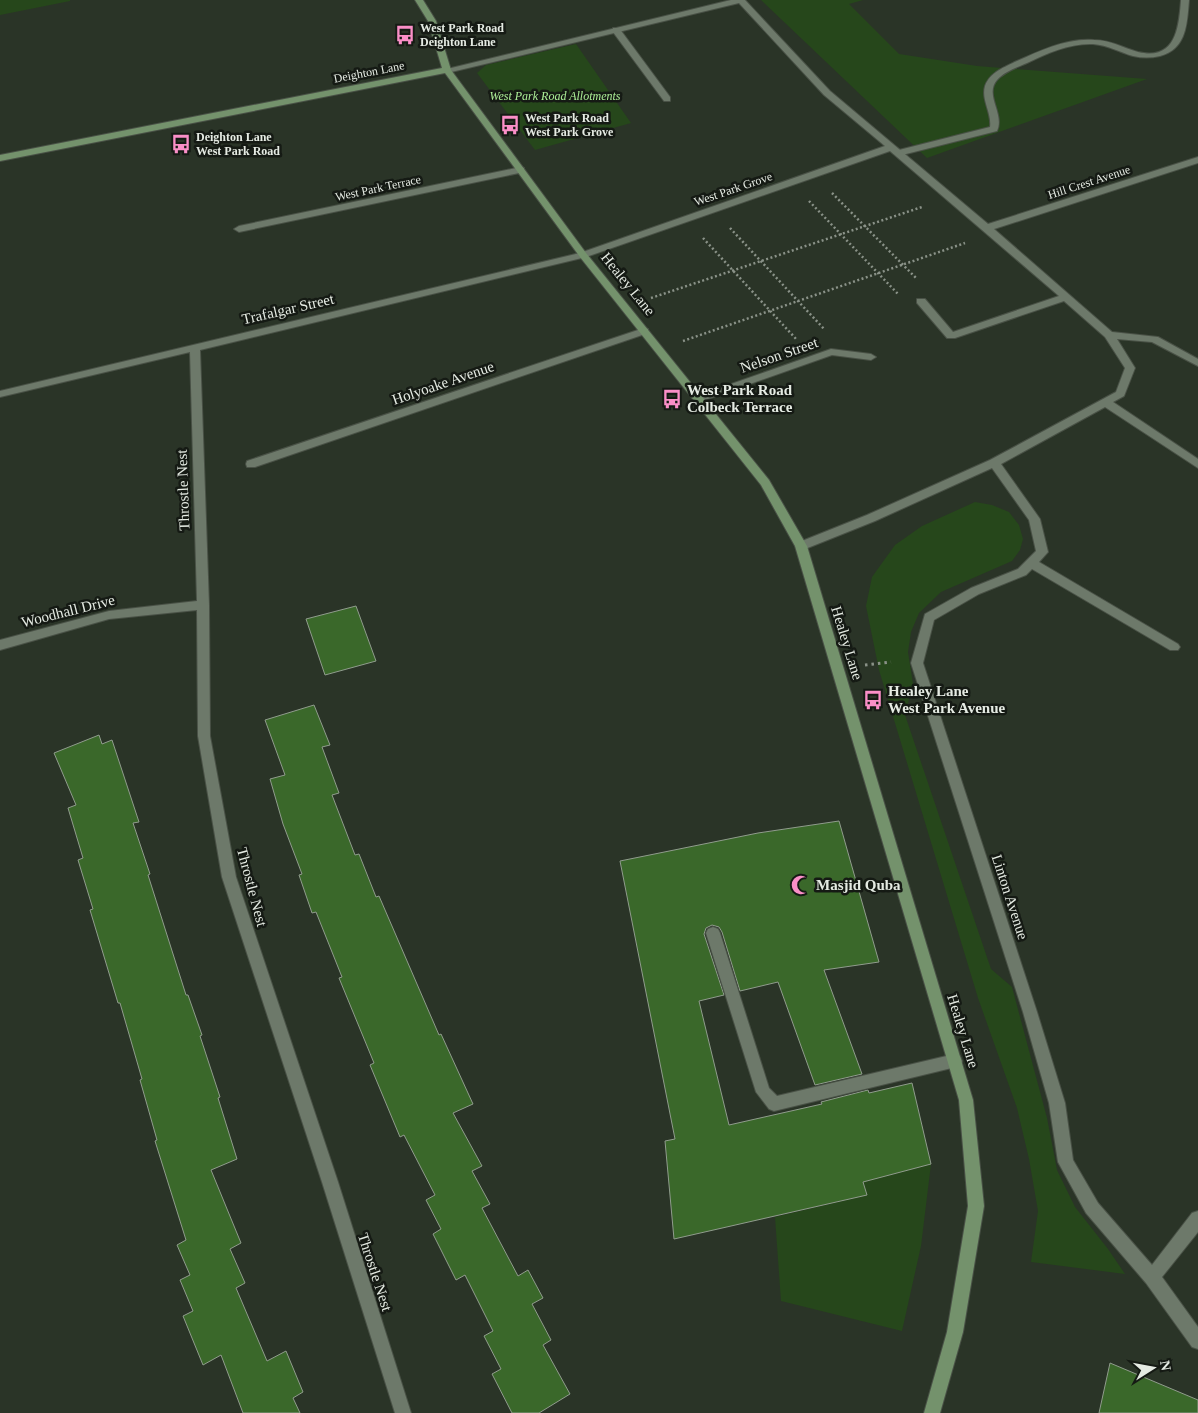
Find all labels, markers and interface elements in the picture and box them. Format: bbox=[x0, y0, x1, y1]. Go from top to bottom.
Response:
place label: West Park Road Deighton Lane bbox=[420, 21, 504, 49]
bus stop icon: West Park Road Deighton Lane bbox=[394, 24, 416, 46]
street label: Deighton Lane bbox=[332, 58, 406, 86]
park label: West Park Road Allotments bbox=[490, 89, 621, 103]
place label: West Park Road West Park Grove bbox=[525, 111, 614, 139]
bus stop icon: West Park Road West Park Grove bbox=[499, 114, 521, 136]
place label: Deighton Lane West Park Road bbox=[196, 130, 280, 158]
bus stop icon: Deighton Lane West Park Road bbox=[170, 133, 192, 155]
street label: Hill Crest Avenue bbox=[1046, 162, 1132, 202]
street label: West Park Grove bbox=[692, 169, 774, 209]
street label: West Park Terrace bbox=[334, 172, 422, 204]
street label: Healey Lane bbox=[598, 249, 658, 319]
street label: Trafalgar Street bbox=[240, 290, 336, 327]
street label: Nelson Street bbox=[738, 334, 821, 376]
street label: Holyoake Avenue bbox=[390, 358, 496, 408]
place label: West Park Road Colbeck Terrace bbox=[687, 382, 793, 415]
bus stop icon: West Park Road Colbeck Terrace bbox=[661, 388, 683, 410]
street label: Throstle Nest bbox=[174, 448, 192, 531]
street label: Woodhall Drive bbox=[20, 592, 117, 630]
street label: Healey Lane bbox=[828, 604, 866, 682]
place label: Healey Lane West Park Avenue bbox=[888, 683, 1006, 716]
bus stop icon: Healey Lane West Park Avenue bbox=[862, 689, 884, 711]
street label: Throstle Nest bbox=[234, 846, 270, 929]
street label: Linton Avenue bbox=[989, 852, 1031, 942]
mosque icon: Masjid Quba bbox=[790, 874, 812, 896]
place label: Masjid Quba bbox=[816, 877, 901, 893]
street label: Healey Lane bbox=[944, 992, 982, 1070]
street label: Throstle Nest bbox=[355, 1231, 395, 1314]
north arrow bbox=[1128, 1343, 1178, 1393]
text: N bbox=[1157, 1359, 1174, 1372]

